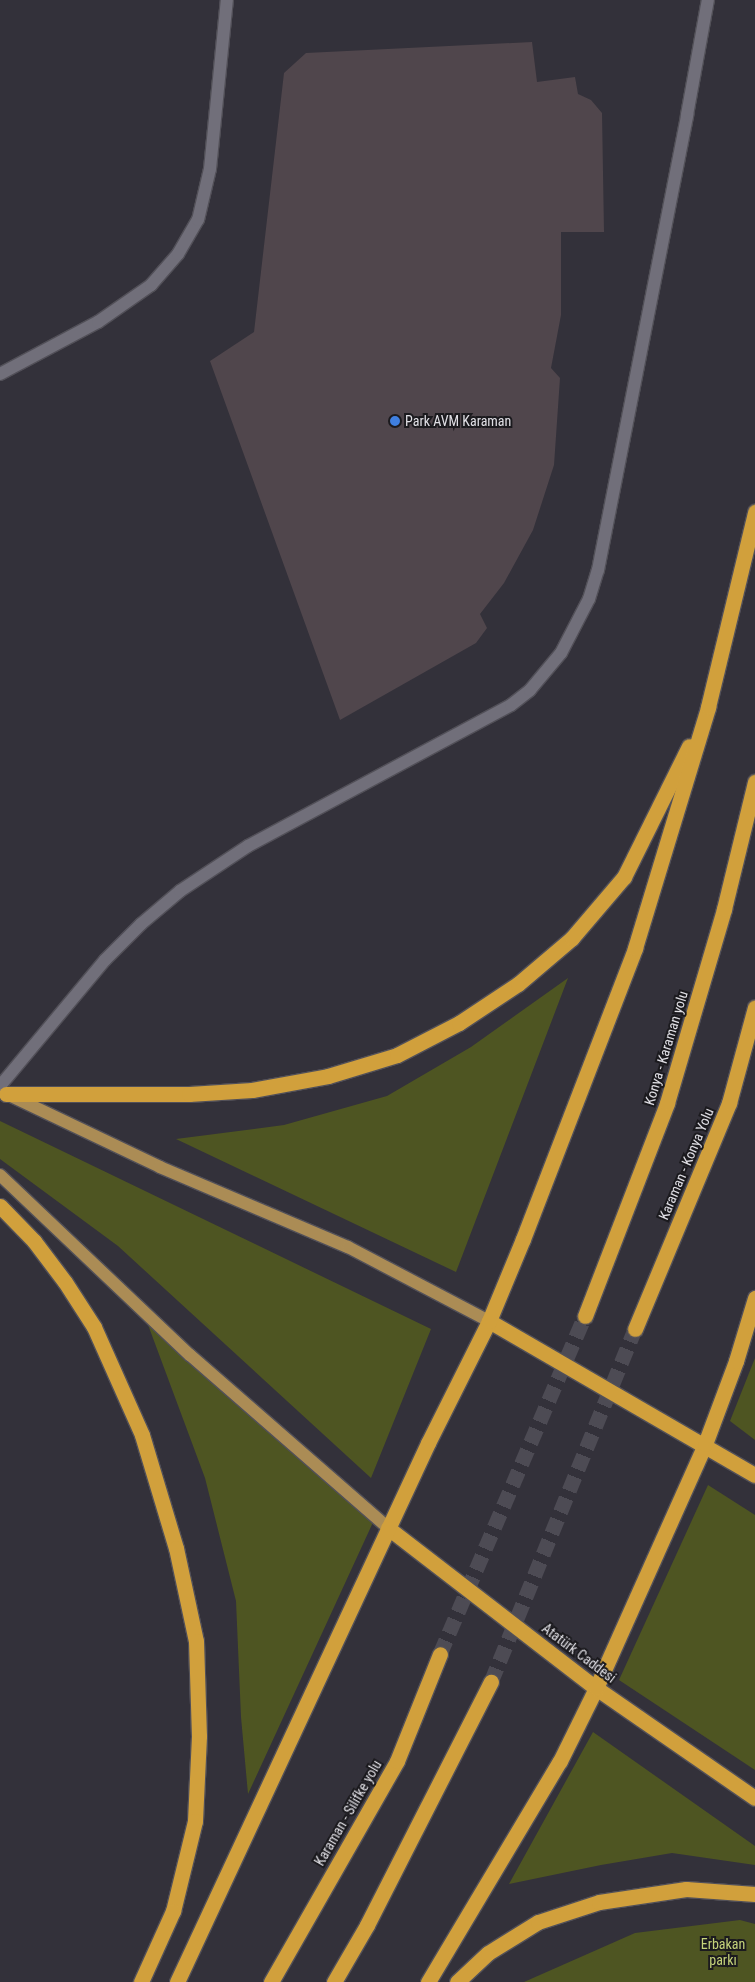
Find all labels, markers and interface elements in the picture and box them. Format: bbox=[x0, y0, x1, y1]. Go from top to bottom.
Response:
place label: Park AVM Karaman bbox=[405, 413, 511, 429]
marker: Park AVM Karaman bbox=[389, 415, 401, 427]
street label: Konya - Karaman yolu bbox=[641, 989, 691, 1107]
street label: Karaman - Konya Yolu bbox=[655, 1106, 717, 1222]
street label: Atatürk Caddesi bbox=[539, 1620, 619, 1686]
street label: Karaman - Silifke yolu bbox=[311, 1757, 385, 1869]
park label: Erbakan parkı bbox=[701, 1936, 745, 1968]

